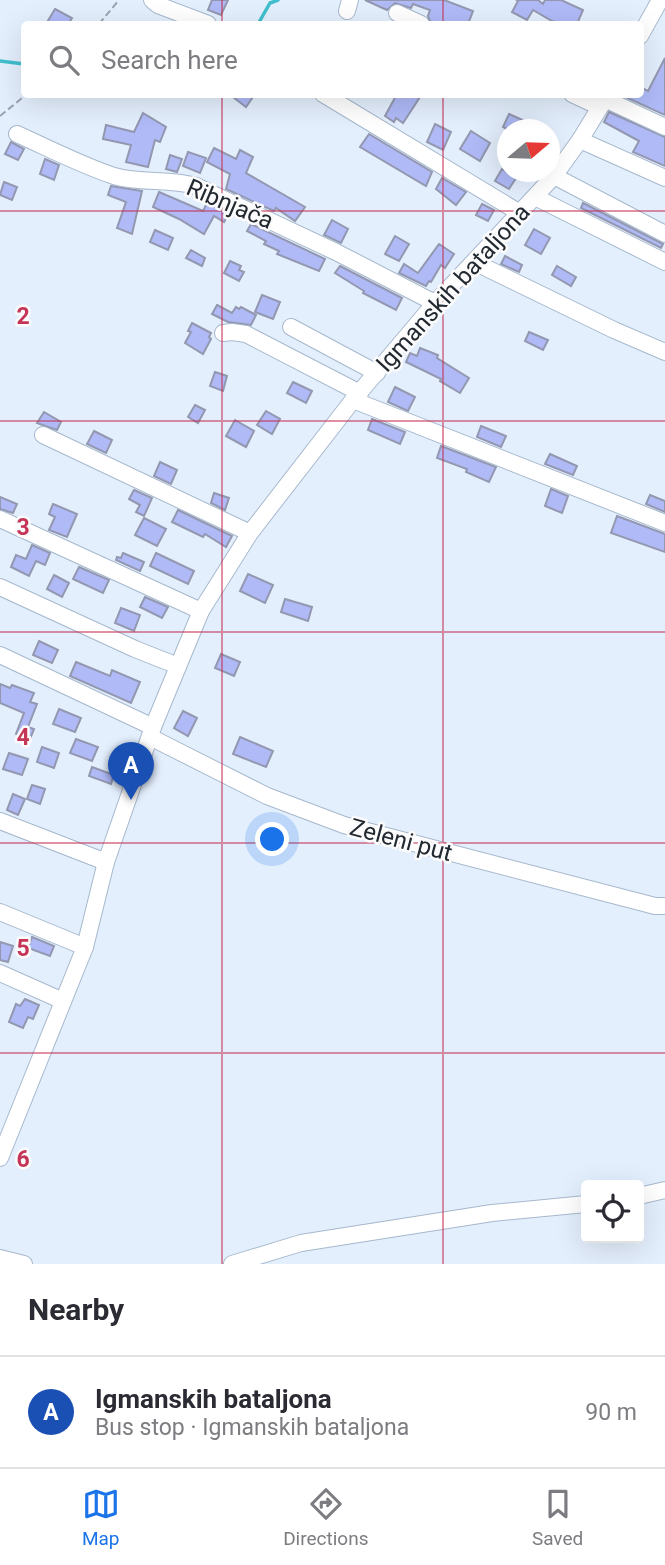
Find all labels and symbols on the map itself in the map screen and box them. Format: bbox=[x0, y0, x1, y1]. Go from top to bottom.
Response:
north arrow bbox=[497, 119, 560, 182]
street label: Ribnjača bbox=[182, 173, 278, 235]
street label: Igmanskih bataljona bbox=[370, 198, 536, 378]
text: 2 bbox=[16, 303, 30, 330]
text: 3 bbox=[16, 514, 30, 541]
text: 4 bbox=[16, 724, 30, 751]
pin: A bbox=[108, 742, 154, 800]
street label: Zeleni put bbox=[347, 813, 455, 867]
your location bbox=[255, 822, 289, 856]
text: 5 bbox=[16, 935, 30, 962]
text: 6 bbox=[16, 1146, 30, 1173]

